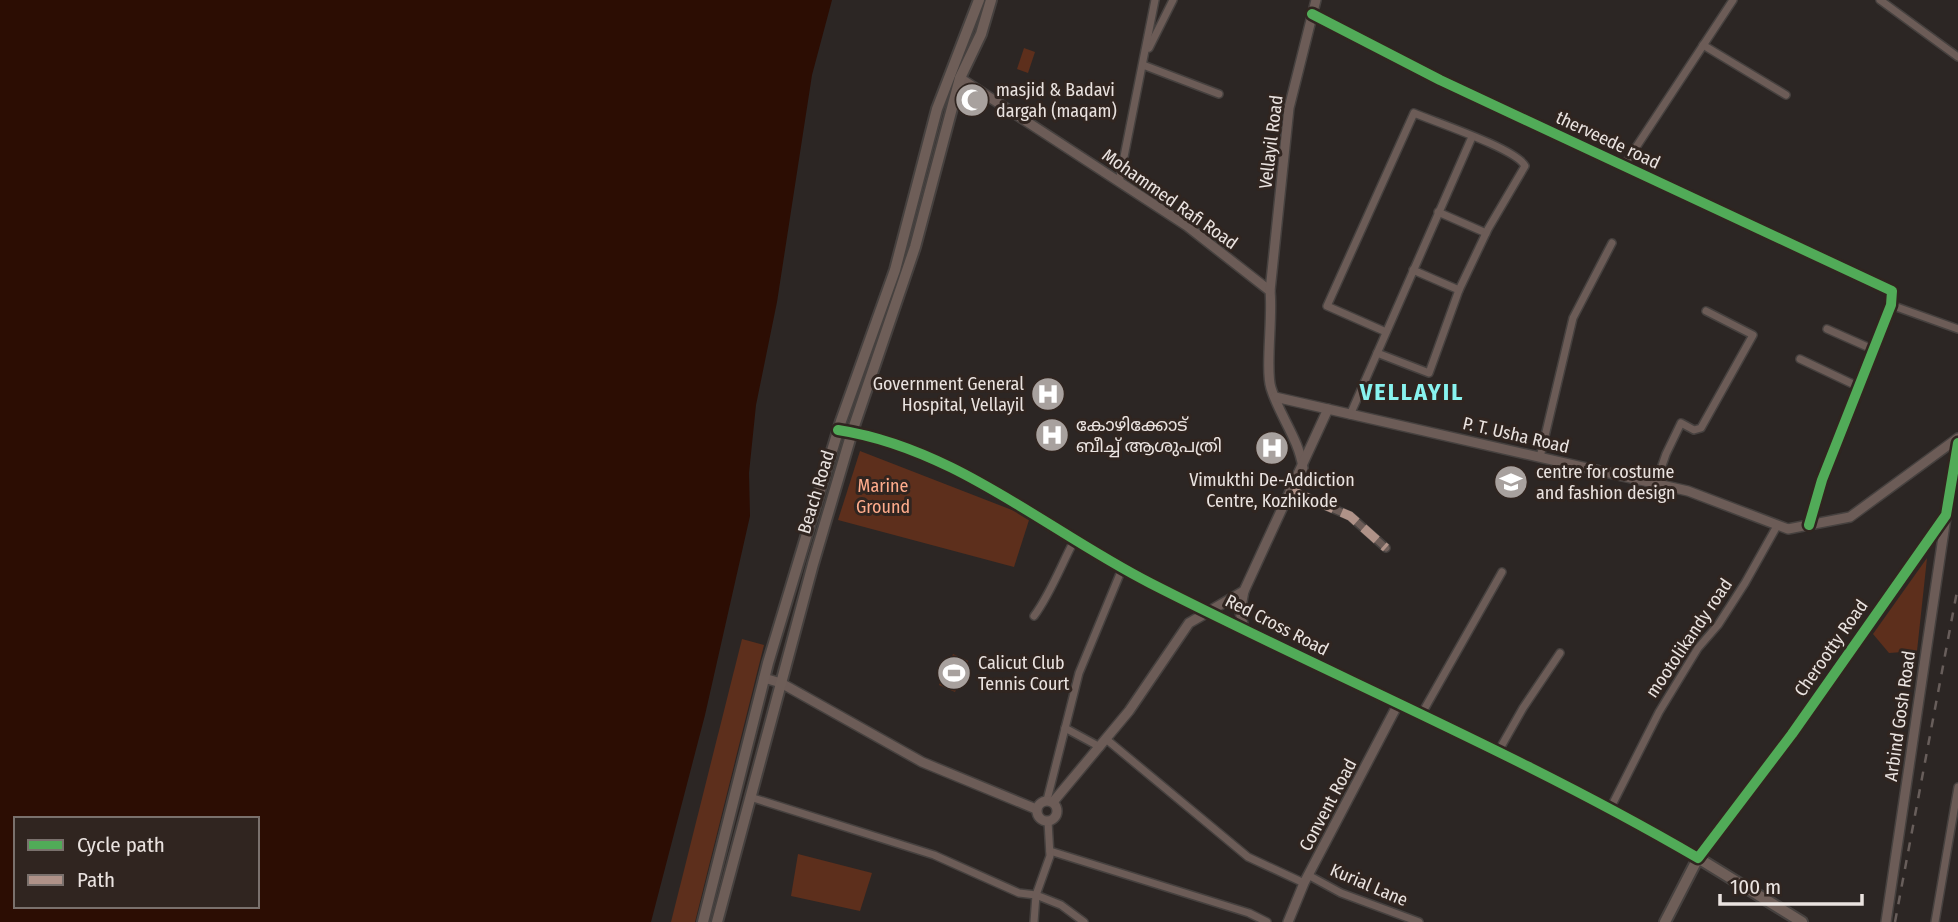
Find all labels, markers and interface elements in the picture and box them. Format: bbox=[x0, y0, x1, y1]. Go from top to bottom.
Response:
place label: masjid & Badavi dargah (maqam) bbox=[996, 79, 1117, 122]
mosque icon: masjid & Badavi dargah (maqam) bbox=[953, 81, 991, 119]
street label: Vellayil Road bbox=[1254, 94, 1288, 190]
street label: therveede road bbox=[1552, 106, 1664, 174]
street label: Mohammed Rafi Road bbox=[1098, 144, 1242, 254]
place label: Government General Hospital, Vellayil bbox=[873, 373, 1024, 416]
hospital icon: Government General Hospital, Vellayil bbox=[1029, 375, 1067, 413]
district label: VELLAYIL bbox=[1359, 378, 1464, 406]
street label: P. T. Usha Road bbox=[1461, 412, 1571, 458]
place label: കോഴിക്കോട് ബീച്ച് ആശുപത്രി bbox=[1076, 414, 1222, 458]
hospital icon: കോഴിക്കോട് ബീച്ച് ആശുപത്രി bbox=[1033, 416, 1071, 454]
hospital icon: Vimukthi De-Addiction Centre, Kozhikode bbox=[1253, 429, 1291, 467]
street label: Beach Road bbox=[793, 448, 839, 536]
place label: centre for costume and fashion design bbox=[1536, 461, 1676, 504]
school or university icon: centre for costume and fashion design bbox=[1492, 463, 1530, 501]
place label: Vimukthi De-Addiction Centre, Kozhikode bbox=[1189, 469, 1355, 512]
park label: Marine Ground bbox=[856, 475, 910, 518]
street label: mootolikandy road bbox=[1641, 574, 1737, 702]
street label: Red Cross Road bbox=[1222, 590, 1332, 660]
street label: Cherootty Road bbox=[1789, 595, 1873, 701]
street label: Arbind Gosh Road bbox=[1880, 649, 1920, 783]
place label: Calicut Club Tennis Court bbox=[978, 652, 1070, 695]
sports icon: Calicut Club Tennis Court bbox=[935, 654, 973, 692]
street label: Convent Road bbox=[1294, 755, 1362, 855]
legend bbox=[14, 817, 259, 908]
text: Cycle path bbox=[77, 832, 165, 858]
street label: Kurial Lane bbox=[1327, 859, 1411, 911]
scale bar bbox=[1720, 862, 1862, 906]
text: Path bbox=[77, 867, 115, 893]
text: 100 m bbox=[1730, 874, 1781, 900]

